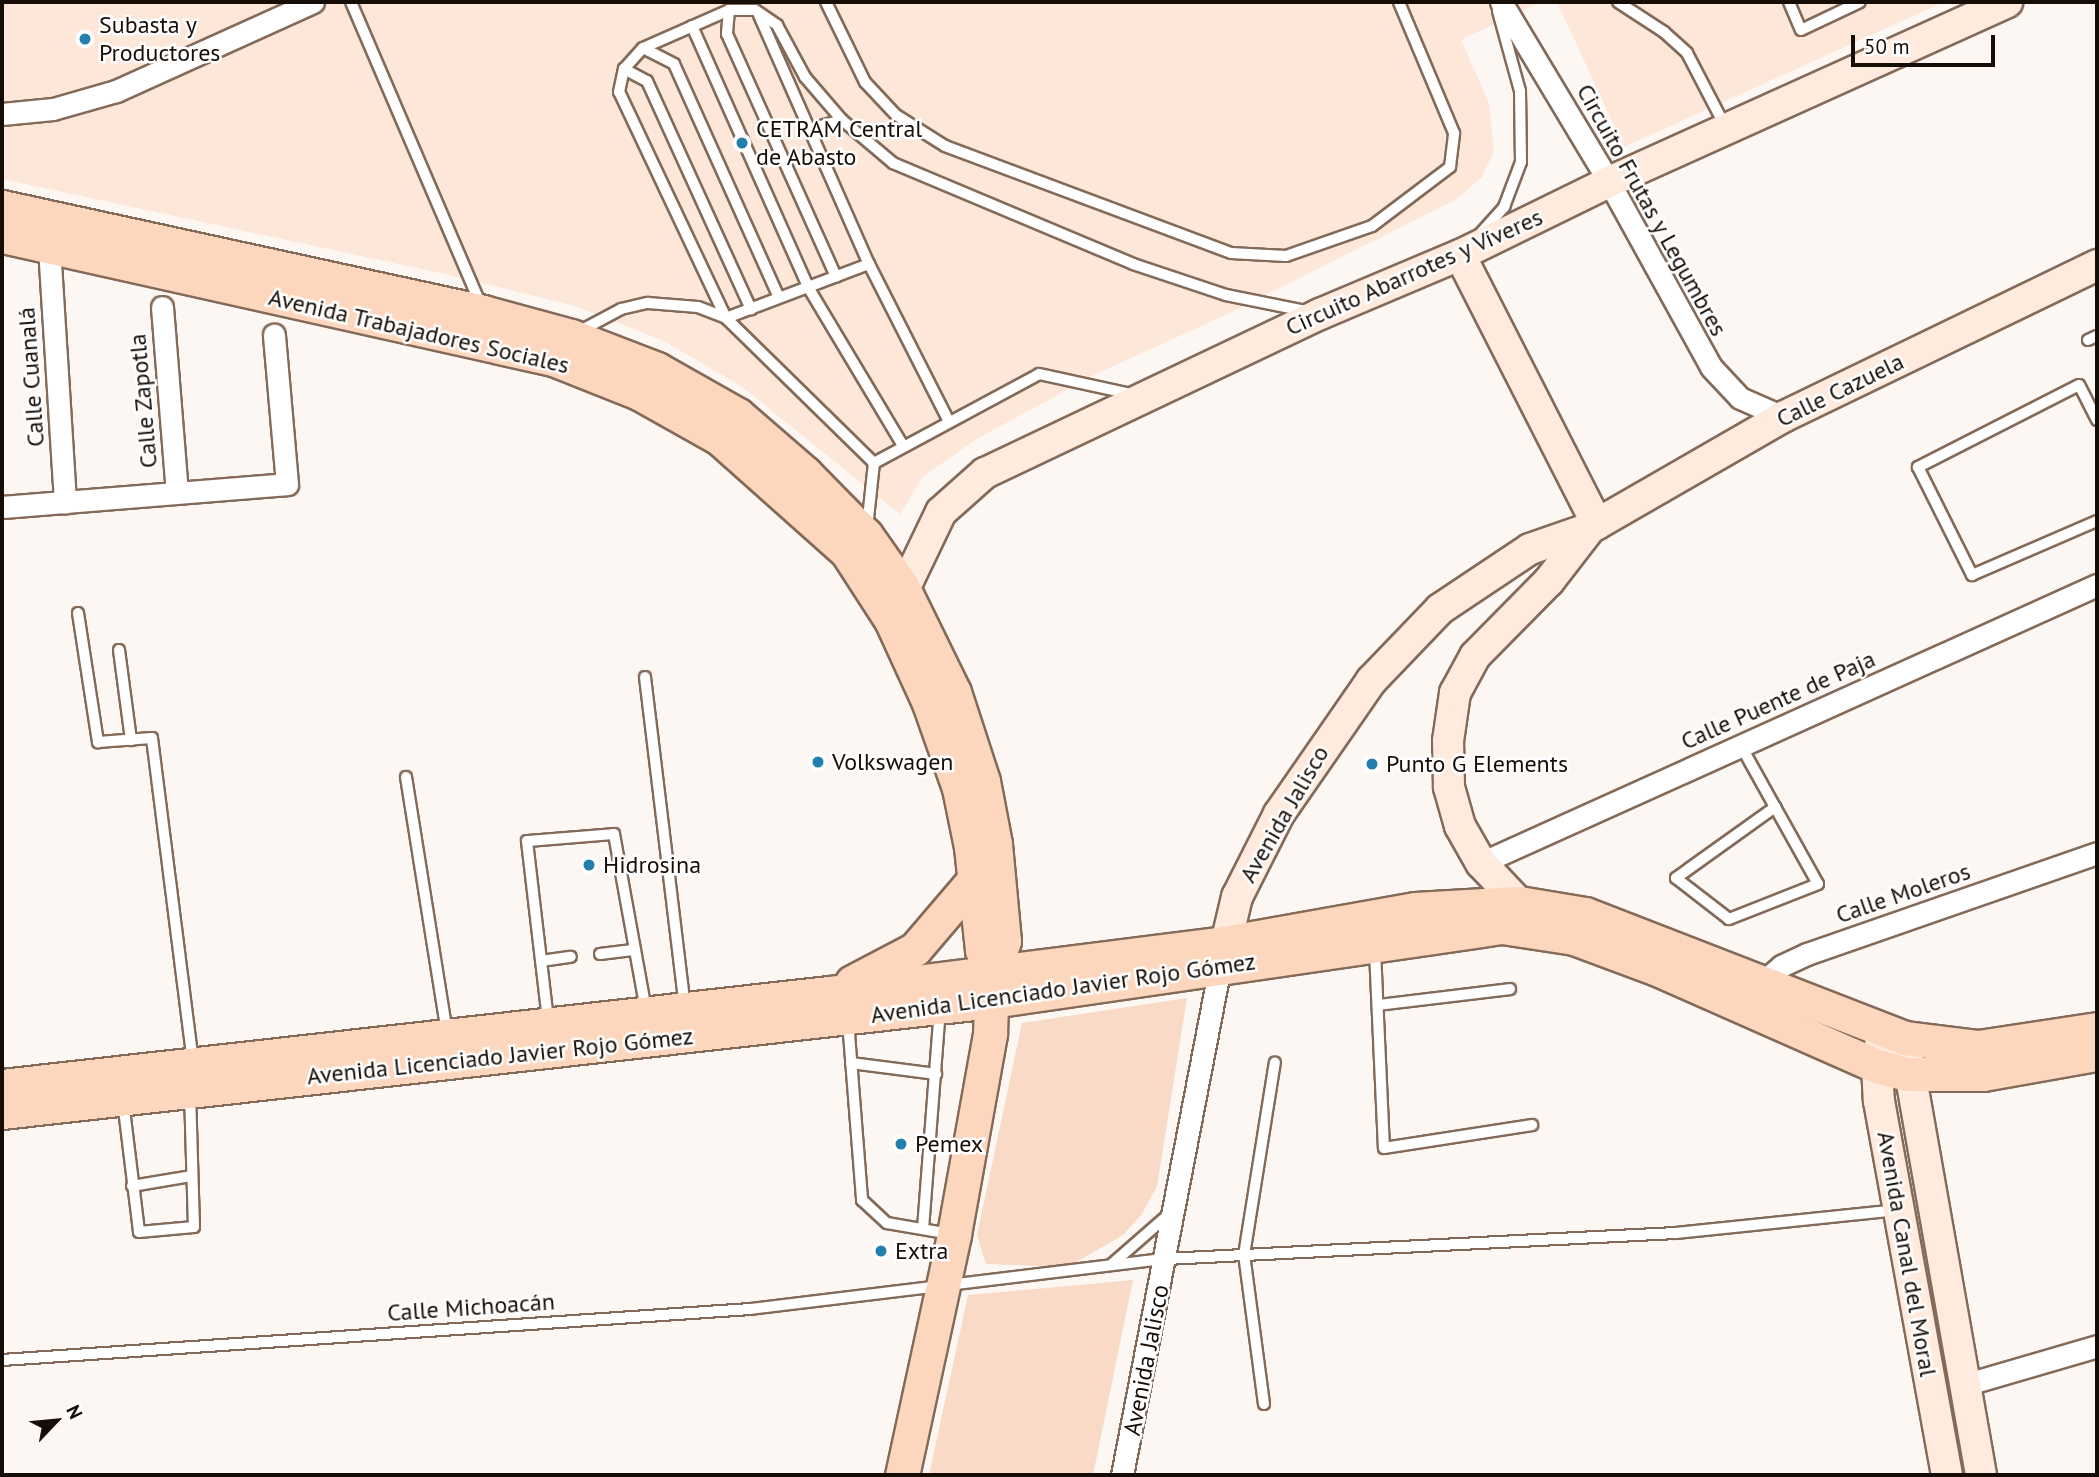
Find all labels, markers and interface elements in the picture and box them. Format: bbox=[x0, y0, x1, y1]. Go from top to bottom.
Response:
place label: Subasta y Productores bbox=[99, 11, 220, 67]
scale bar bbox=[1854, 21, 1997, 65]
marker: Subasta y Productores bbox=[77, 31, 93, 47]
text: 50 m bbox=[1864, 33, 1910, 60]
street label: Circuito Frutas y Legumbres bbox=[1570, 78, 1734, 342]
place label: CETRAM Central de Abasto bbox=[756, 115, 922, 171]
marker: CETRAM Central de Abasto bbox=[734, 135, 750, 151]
street label: Circuito Abarrotes y Víveres bbox=[1280, 202, 1548, 342]
street label: Avenida Trabajadores Sociales bbox=[266, 282, 572, 380]
street label: Calle Cuanalá bbox=[12, 306, 50, 448]
street label: Calle Zapotla bbox=[123, 332, 163, 470]
street label: Calle Cazuela bbox=[1772, 347, 1908, 433]
street label: Calle Puente de Paja bbox=[1676, 644, 1880, 756]
street label: Avenida Jalisco bbox=[1233, 741, 1335, 887]
place label: Volkswagen bbox=[832, 748, 953, 776]
place label: Punto G Elements bbox=[1386, 750, 1568, 778]
marker: Volkswagen bbox=[810, 754, 826, 770]
marker: Punto G Elements bbox=[1364, 756, 1380, 772]
place label: Hidrosina bbox=[603, 851, 701, 879]
marker: Hidrosina bbox=[581, 857, 597, 873]
street label: Calle Moleros bbox=[1832, 857, 1974, 929]
street label: Avenida Licenciado Javier Rojo Gómez bbox=[869, 947, 1257, 1029]
street label: Avenida Licenciado Javier Rojo Gómez bbox=[305, 1021, 695, 1091]
street label: Avenida Canal del Moral bbox=[1871, 1129, 1943, 1379]
place label: Pemex bbox=[915, 1130, 983, 1158]
marker: Pemex bbox=[893, 1136, 909, 1152]
place label: Extra bbox=[895, 1237, 948, 1265]
marker: Extra bbox=[873, 1243, 889, 1259]
street label: Avenida Jalisco bbox=[1117, 1282, 1175, 1438]
street label: Calle Michoacán bbox=[386, 1287, 556, 1327]
north arrow bbox=[21, 1386, 91, 1456]
text: N bbox=[61, 1401, 88, 1423]

